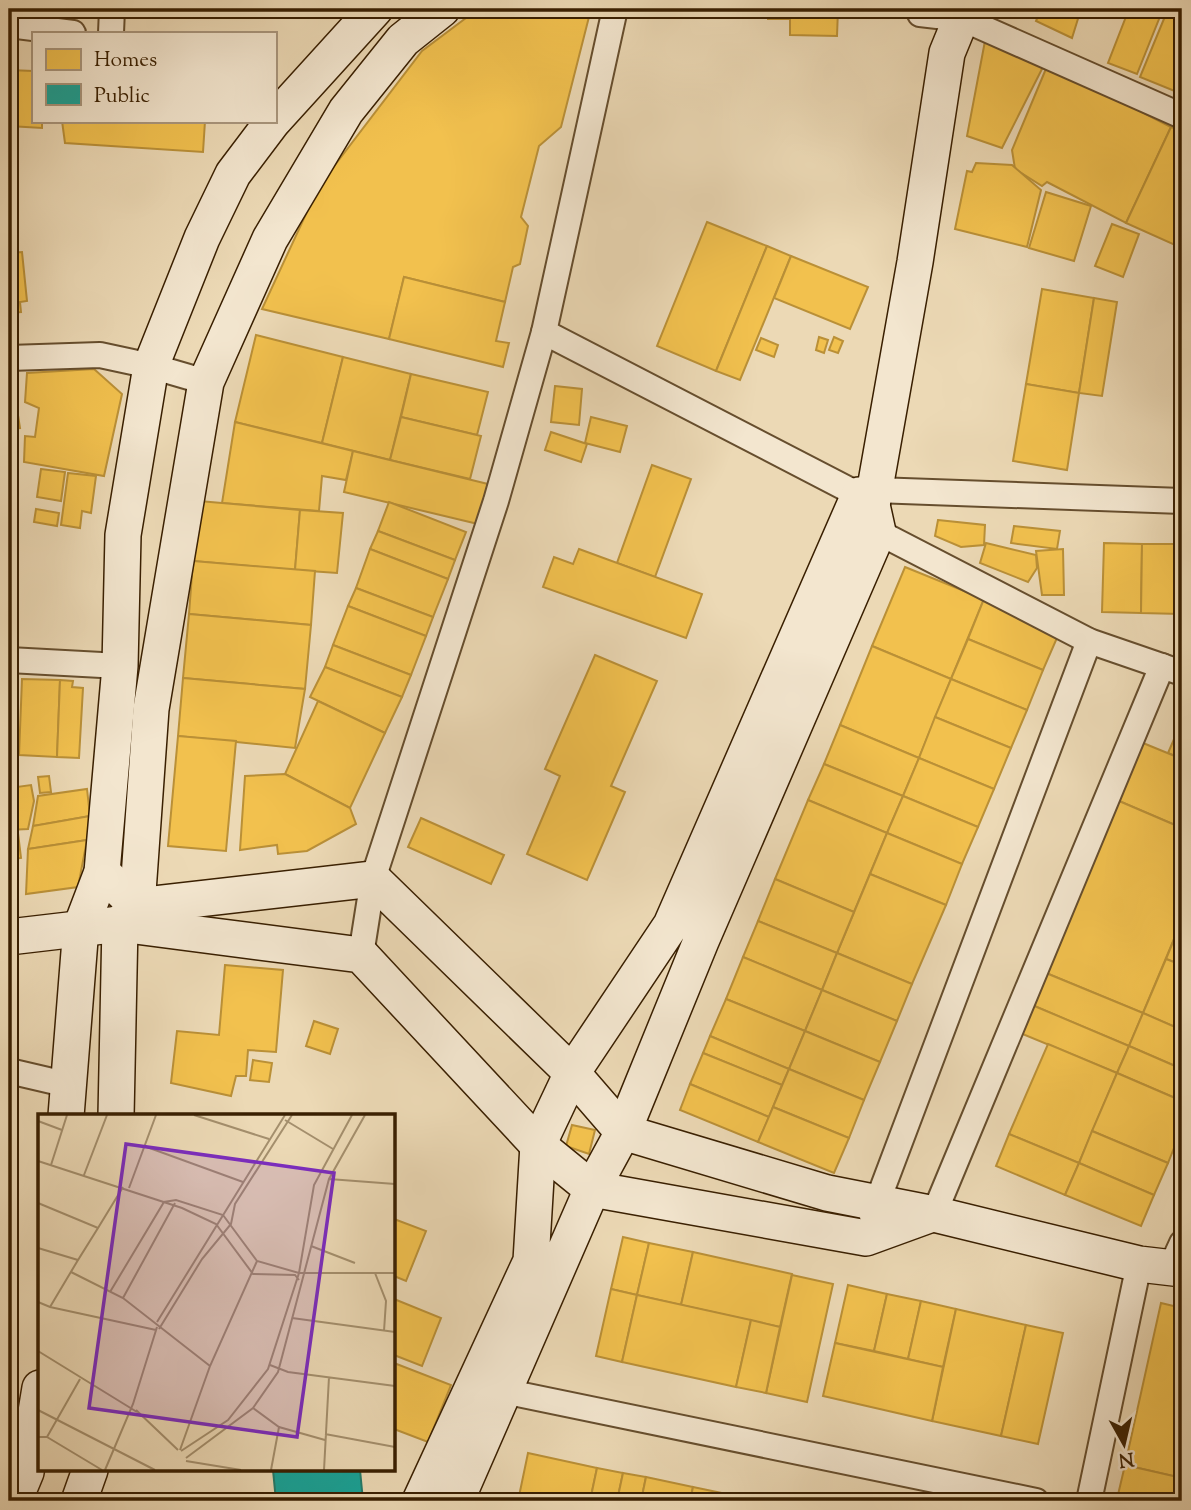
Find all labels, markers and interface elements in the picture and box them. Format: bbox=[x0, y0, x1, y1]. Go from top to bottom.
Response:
legend bbox=[32, 32, 276, 122]
text: Homes bbox=[94, 46, 157, 76]
text: Public bbox=[94, 82, 150, 112]
inset map bbox=[38, 1114, 396, 1472]
north arrow bbox=[1090, 1408, 1160, 1478]
text: N bbox=[1117, 1444, 1135, 1473]

